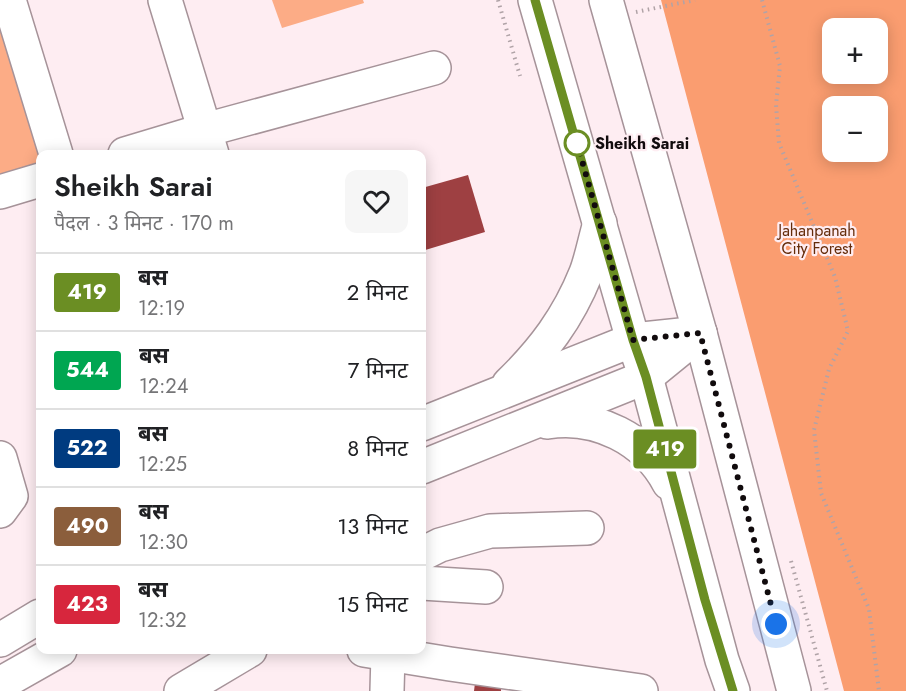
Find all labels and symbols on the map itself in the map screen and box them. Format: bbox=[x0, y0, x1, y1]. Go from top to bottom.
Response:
marker: Sheikh Sarai bbox=[564, 130, 590, 156]
place label: Sheikh Sarai bbox=[595, 132, 689, 155]
park label: Jahanpanah City Forest bbox=[776, 219, 856, 260]
line badge: 419 bbox=[630, 430, 700, 468]
your location bbox=[761, 609, 791, 639]

